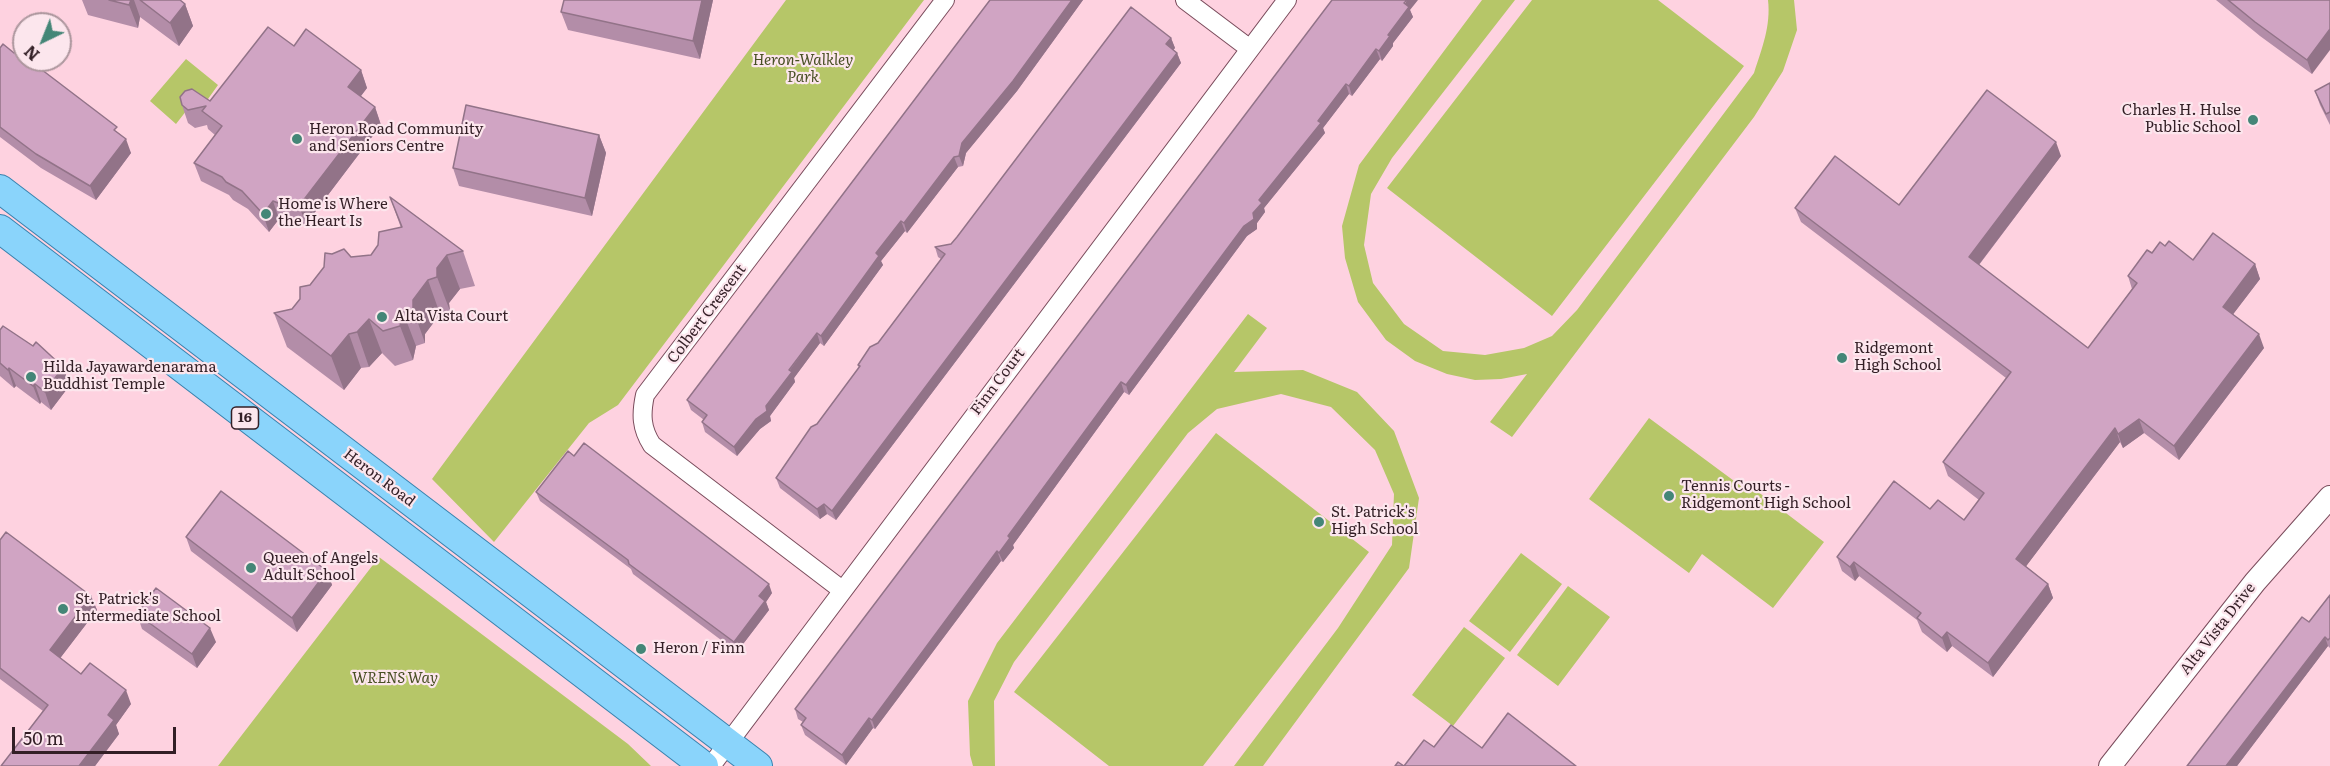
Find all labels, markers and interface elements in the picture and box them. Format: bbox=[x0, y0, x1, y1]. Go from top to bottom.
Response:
north arrow bbox=[12, 12, 72, 72]
text: N bbox=[18, 40, 44, 67]
park label: Heron-Walkley Park bbox=[753, 52, 853, 87]
place label: Charles H. Hulse Public School bbox=[2122, 102, 2241, 137]
marker: Charles H. Hulse Public School bbox=[2246, 113, 2260, 127]
place label: Heron Road Community and Seniors Centre bbox=[309, 121, 483, 156]
marker: Heron Road Community and Seniors Centre bbox=[290, 132, 304, 146]
place label: Home is Where the Heart Is bbox=[278, 196, 388, 231]
marker: Home is Where the Heart Is bbox=[259, 207, 273, 221]
street label: Colbert Crescent bbox=[664, 261, 750, 367]
place label: Alta Vista Court bbox=[394, 308, 508, 326]
marker: Alta Vista Court bbox=[375, 310, 389, 324]
place label: Ridgemont High School bbox=[1854, 340, 1941, 375]
street label: Finn Court bbox=[967, 345, 1029, 419]
marker: Ridgemont High School bbox=[1835, 351, 1849, 365]
place label: Hilda Jayawardenarama Buddhist Temple bbox=[43, 359, 217, 394]
marker: Hilda Jayawardenarama Buddhist Temple bbox=[24, 370, 38, 384]
road number: 16 bbox=[232, 407, 258, 429]
street label: Heron Road bbox=[340, 445, 418, 511]
place label: Tennis Courts - Ridgemont High School bbox=[1681, 478, 1851, 513]
marker: Tennis Courts - Ridgemont High School bbox=[1662, 489, 1676, 503]
place label: St. Patrick's High School bbox=[1331, 504, 1418, 539]
marker: St. Patrick's High School bbox=[1312, 515, 1326, 529]
place label: Queen of Angels Adult School bbox=[263, 550, 378, 585]
marker: Queen of Angels Adult School bbox=[244, 561, 258, 575]
street label: Alta Vista Drive bbox=[2176, 579, 2260, 679]
place label: St. Patrick's Intermediate School bbox=[75, 591, 221, 626]
marker: St. Patrick's Intermediate School bbox=[56, 602, 70, 616]
place label: Heron / Finn bbox=[653, 640, 745, 658]
marker: Heron / Finn bbox=[634, 642, 648, 656]
park label: WRENS Way bbox=[352, 670, 438, 688]
scale bar bbox=[15, 715, 178, 753]
text: 50 m bbox=[23, 724, 64, 751]

